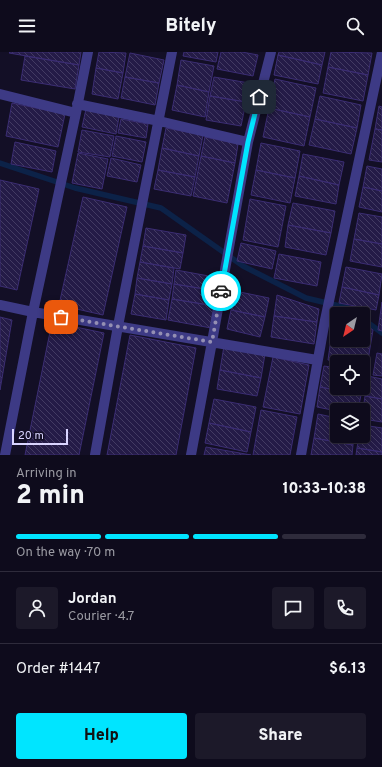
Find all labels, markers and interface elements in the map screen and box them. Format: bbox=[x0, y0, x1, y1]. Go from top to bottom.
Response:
icon: menu bbox=[16, 15, 38, 37]
text: Bitely bbox=[166, 15, 216, 38]
icon: search bbox=[344, 15, 366, 37]
pin bbox=[242, 80, 276, 114]
icon: home bbox=[248, 86, 270, 108]
courier bbox=[201, 271, 241, 311]
icon: car bbox=[210, 280, 232, 302]
pin bbox=[44, 300, 78, 334]
icon: bag bbox=[50, 306, 72, 328]
north arrow bbox=[330, 307, 370, 347]
map controls bbox=[330, 307, 370, 443]
button: locate bbox=[330, 355, 370, 395]
button: layers bbox=[330, 403, 370, 443]
scale bar bbox=[12, 427, 68, 446]
text: 20 m bbox=[18, 429, 44, 443]
text: Arriving in bbox=[16, 466, 77, 482]
text: 2 min bbox=[16, 480, 85, 513]
text: 10:33–10:38 bbox=[282, 480, 366, 499]
text: On the way · 70 m bbox=[16, 545, 115, 561]
button: person bbox=[16, 587, 58, 629]
button: chat bbox=[272, 587, 314, 629]
button: phone bbox=[324, 587, 366, 629]
text: Jordan bbox=[68, 590, 117, 609]
text: Courier · 4.7 bbox=[68, 609, 134, 625]
text: Order #1447 bbox=[16, 660, 100, 679]
text: $6.13 bbox=[329, 660, 366, 679]
button: Help bbox=[16, 713, 187, 759]
button: Share bbox=[195, 713, 366, 759]

